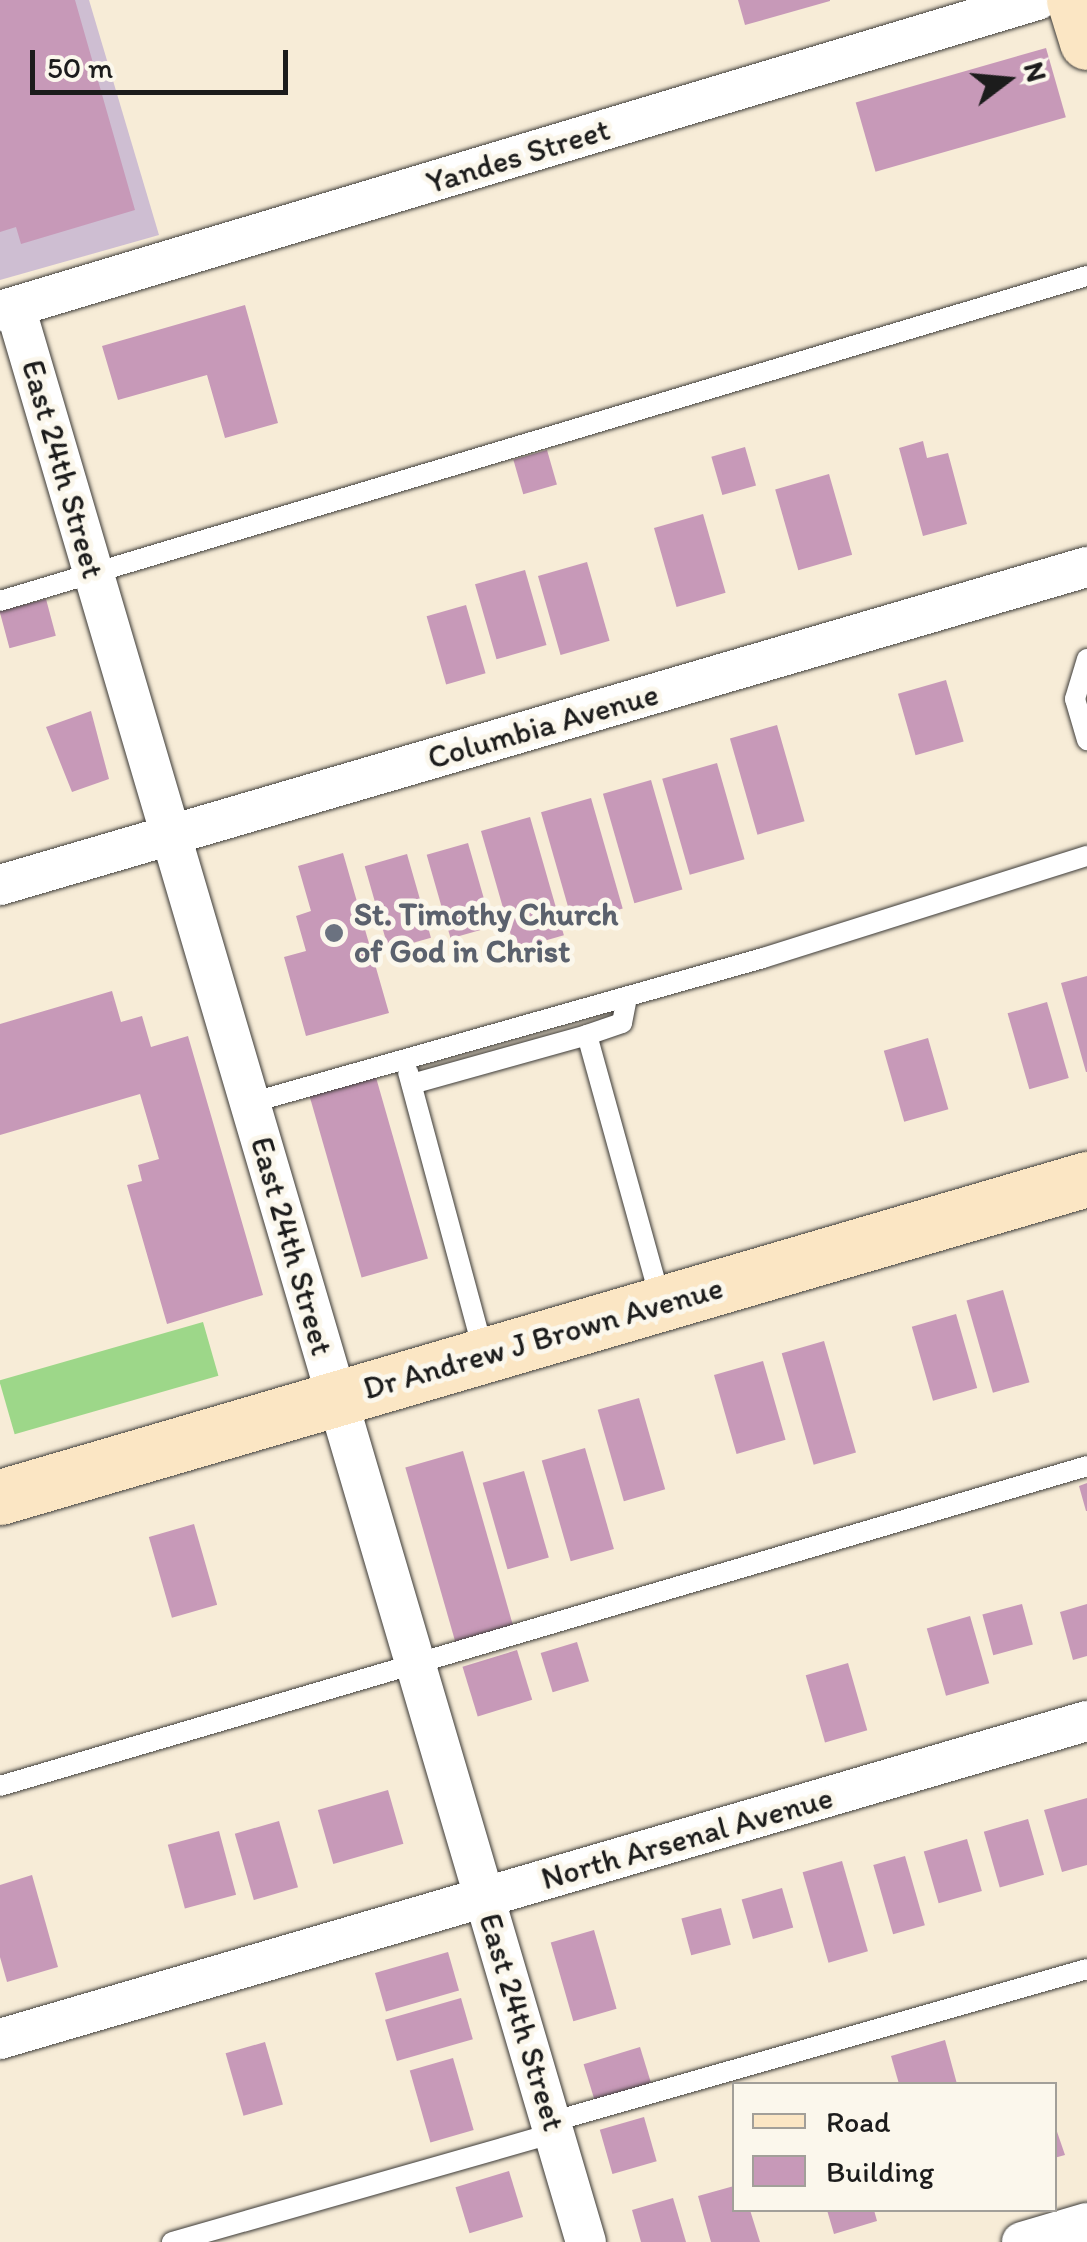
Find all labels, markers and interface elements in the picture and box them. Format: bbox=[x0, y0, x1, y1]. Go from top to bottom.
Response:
scale bar bbox=[35, 30, 292, 92]
north arrow bbox=[957, 30, 1057, 130]
text: 50 m bbox=[47, 49, 113, 86]
text: N bbox=[1017, 58, 1055, 86]
street label: Yandes Street bbox=[422, 110, 614, 202]
street label: East 24th Street bbox=[14, 356, 112, 582]
street label: Columbia Avenue bbox=[423, 675, 663, 777]
place label: St. Timothy Church of God in Christ bbox=[354, 896, 619, 971]
marker: St. Timothy Church of God in Christ bbox=[323, 922, 345, 944]
street label: East 24th Street bbox=[243, 1133, 341, 1359]
street label: Dr Andrew J Brown Avenue bbox=[358, 1268, 728, 1408]
street label: North Arsenal Avenue bbox=[538, 1778, 836, 1898]
street label: East 24th Street bbox=[471, 1909, 573, 2135]
legend bbox=[732, 2082, 1057, 2212]
text: Road bbox=[826, 2103, 891, 2140]
text: Building bbox=[826, 2153, 934, 2190]

